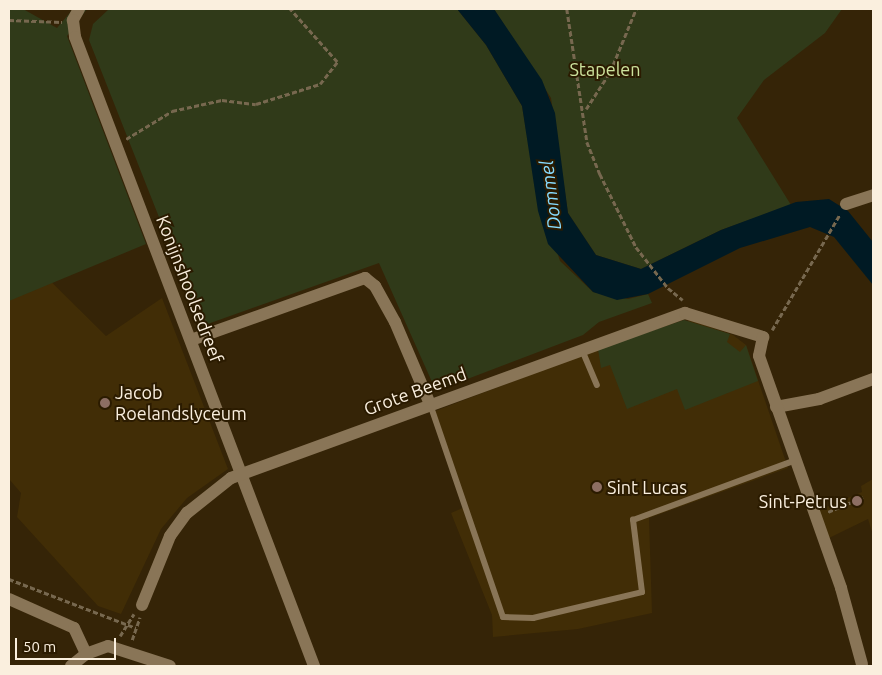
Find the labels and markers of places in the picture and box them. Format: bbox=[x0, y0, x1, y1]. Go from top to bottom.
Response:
place label: Jacob Roelandslyceum bbox=[115, 382, 247, 424]
marker: Jacob Roelandslyceum bbox=[99, 397, 111, 409]
place label: Sint Lucas bbox=[607, 476, 687, 498]
marker: Sint Lucas bbox=[591, 481, 603, 493]
place label: Sint-Petrus bbox=[759, 490, 847, 512]
marker: Sint-Petrus bbox=[851, 495, 863, 507]

